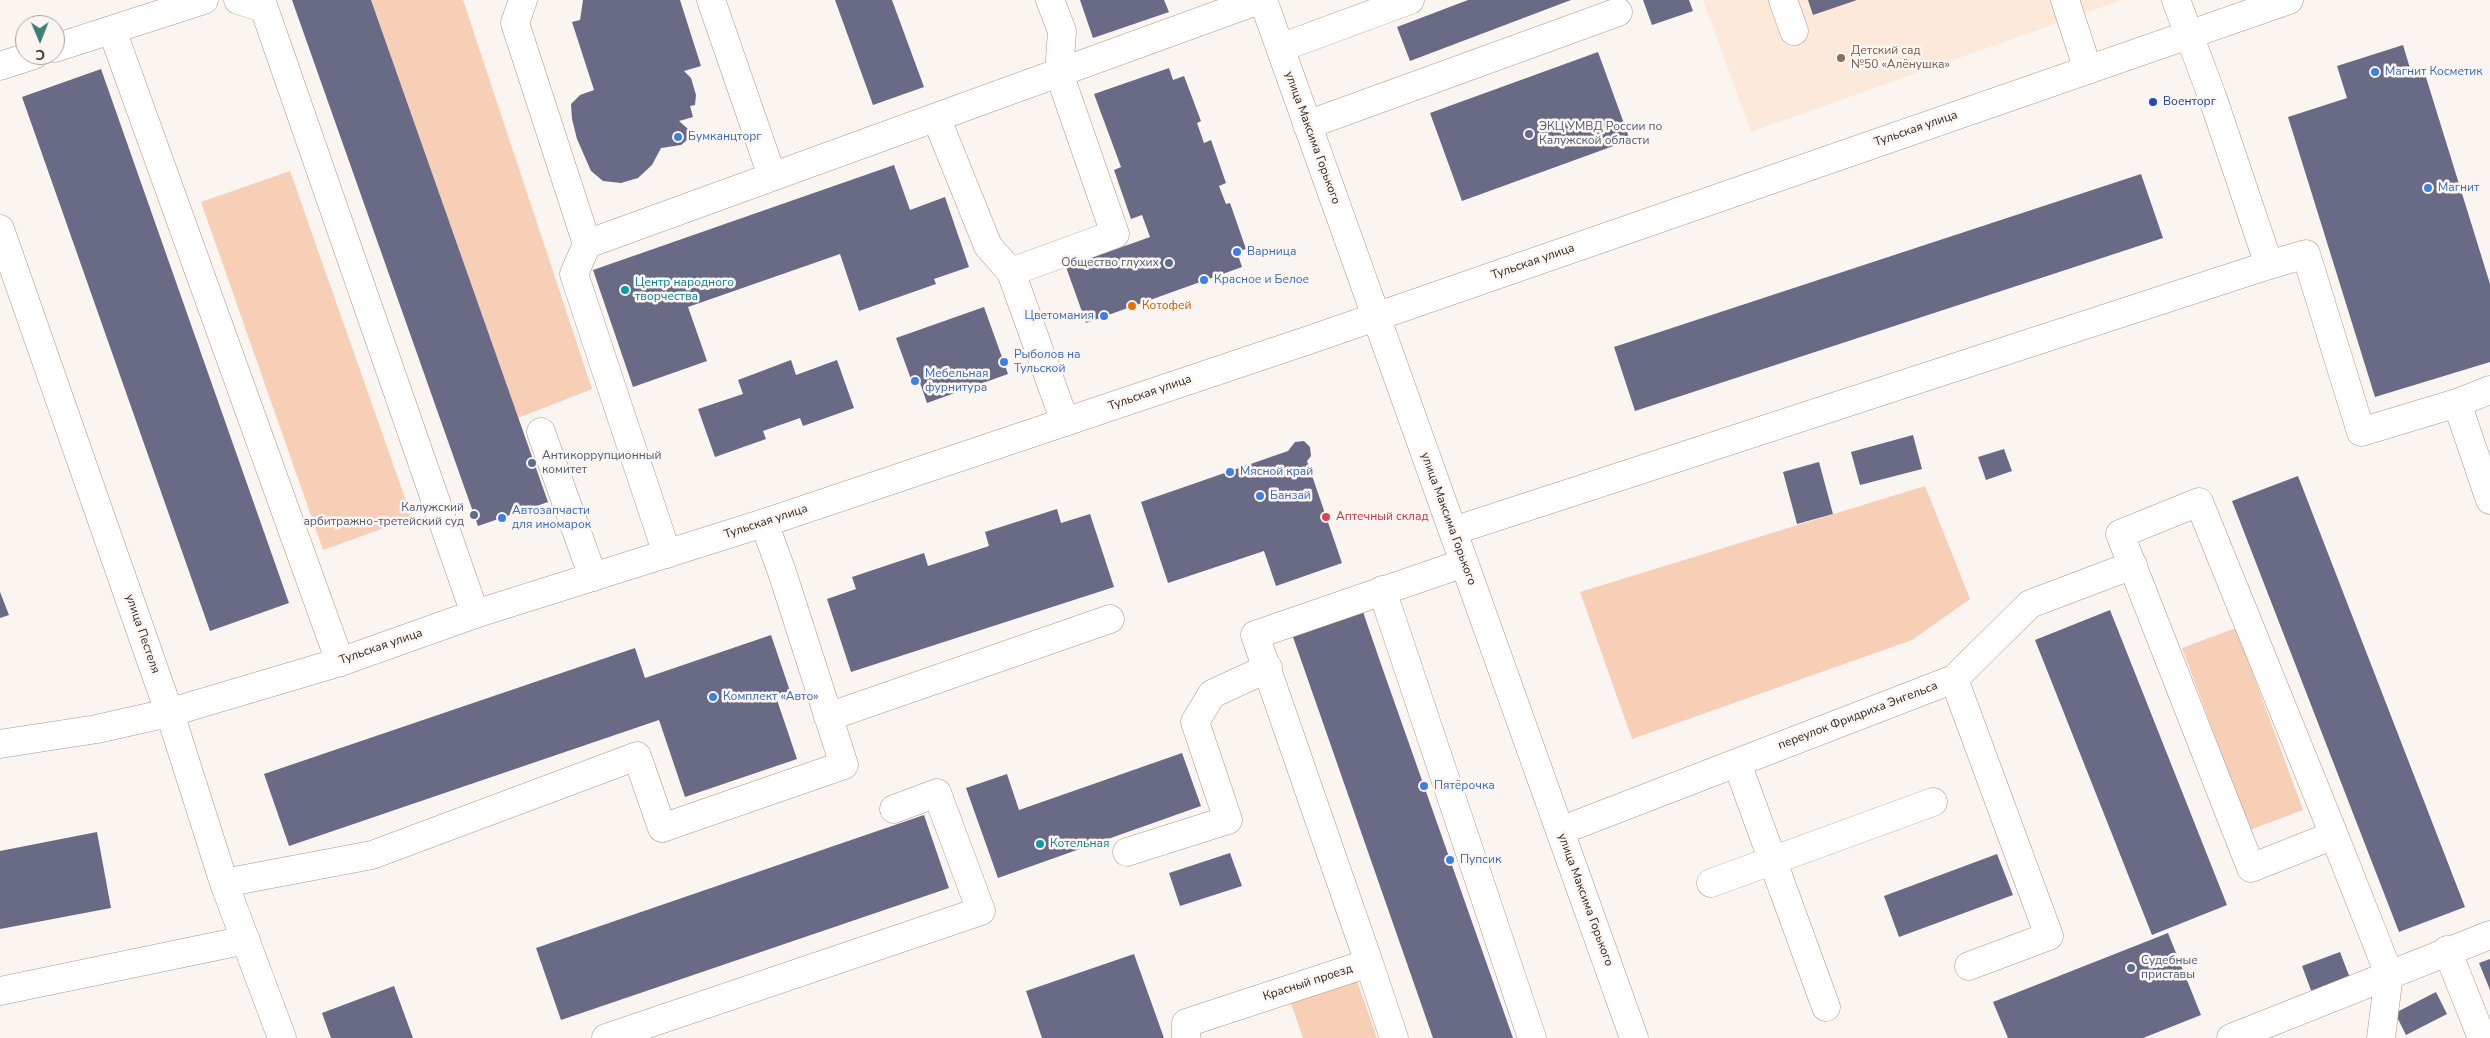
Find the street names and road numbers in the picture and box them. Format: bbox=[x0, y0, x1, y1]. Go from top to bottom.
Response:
street label: улица Максима Горького bbox=[1281, 70, 1343, 206]
street label: Тульская улица bbox=[1872, 108, 1960, 150]
street label: Тульская улица bbox=[1489, 241, 1577, 283]
street label: Тульская улица bbox=[1106, 372, 1194, 414]
street label: улица Максима Горького bbox=[1417, 451, 1479, 587]
street label: Тульская улица bbox=[722, 502, 810, 542]
street label: улица Пестеля bbox=[122, 592, 162, 676]
street label: Тульская улица bbox=[337, 626, 425, 668]
street label: переулок Фридриха Энгельса bbox=[1776, 679, 1940, 753]
street label: улица Максима Горького bbox=[1554, 832, 1616, 968]
street label: Красный проезд bbox=[1261, 962, 1355, 1004]

